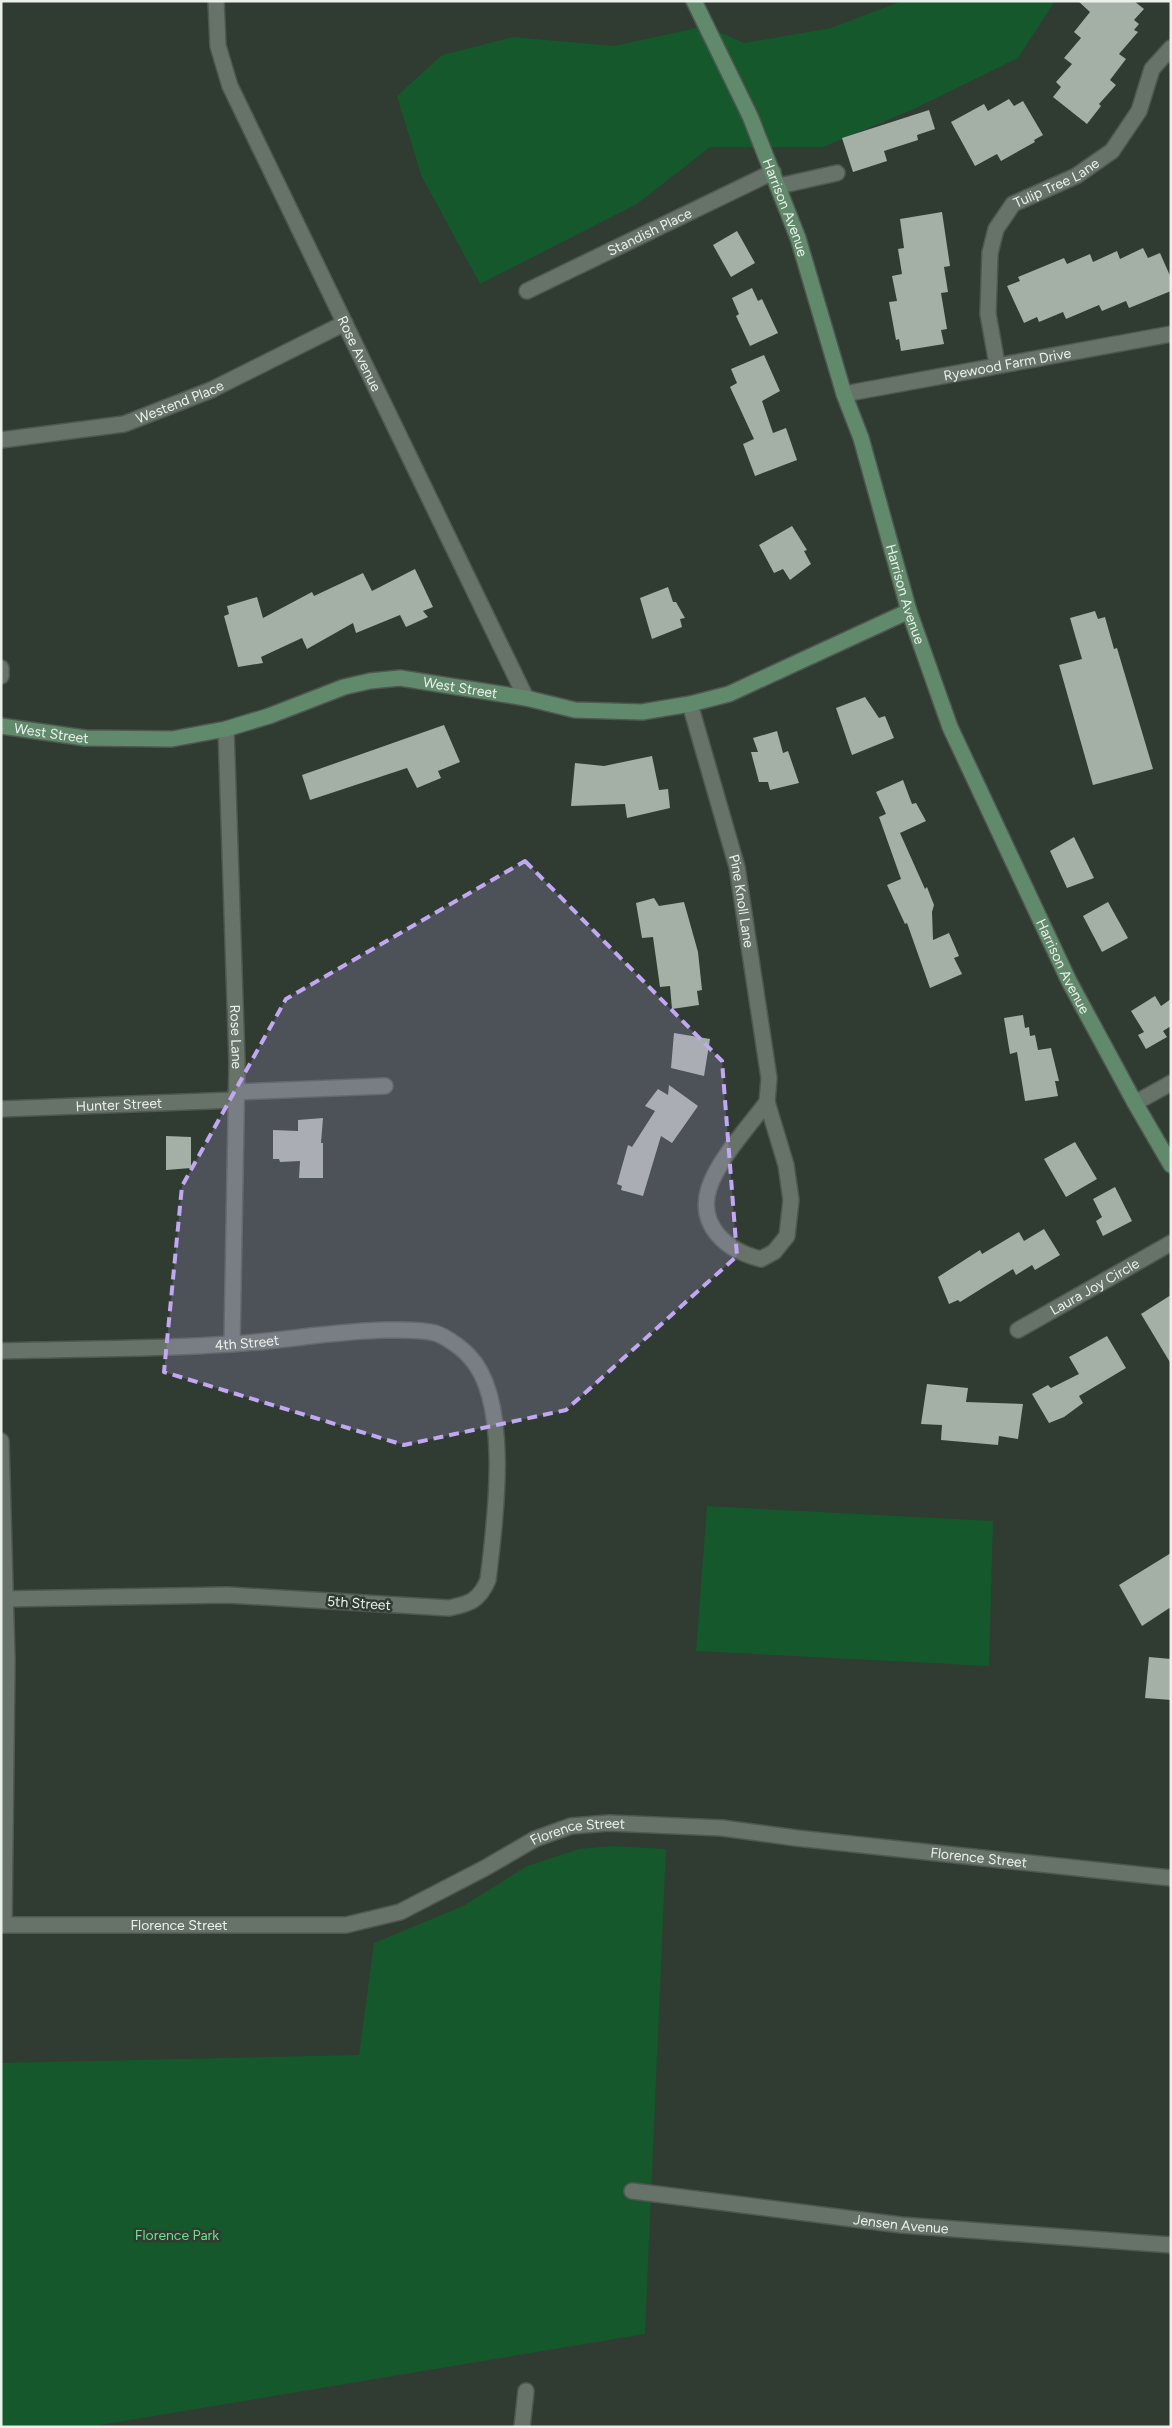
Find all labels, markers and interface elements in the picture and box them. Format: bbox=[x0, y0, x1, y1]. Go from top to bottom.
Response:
street label: Tulip Tree Lane bbox=[1011, 154, 1103, 212]
street label: Harrison Avenue bbox=[759, 156, 811, 259]
street label: Standish Place bbox=[605, 204, 695, 260]
street label: Rose Avenue bbox=[333, 313, 385, 395]
street label: Ryewood Farm Drive bbox=[942, 344, 1073, 385]
street label: Westend Place bbox=[134, 377, 227, 427]
street label: Harrison Avenue bbox=[882, 542, 928, 647]
street label: West Street bbox=[422, 674, 499, 702]
street label: West Street bbox=[13, 720, 89, 747]
street label: Pine Knoll Lane bbox=[725, 852, 757, 949]
street label: Harrison Avenue bbox=[1032, 916, 1093, 1017]
street label: Rose Lane bbox=[226, 1004, 245, 1070]
street label: Hunter Street bbox=[75, 1095, 162, 1115]
street label: Laura Joy Circle bbox=[1047, 1255, 1143, 1319]
street label: 4th Street bbox=[214, 1332, 280, 1354]
street label: 5th Street bbox=[327, 1593, 391, 1614]
street label: Florence Street bbox=[527, 1815, 625, 1849]
street label: Florence Street bbox=[930, 1844, 1028, 1872]
street label: Florence Street bbox=[131, 1917, 227, 1934]
street label: Jensen Avenue bbox=[852, 2211, 949, 2238]
park label: Florence Park bbox=[135, 2227, 219, 2244]

